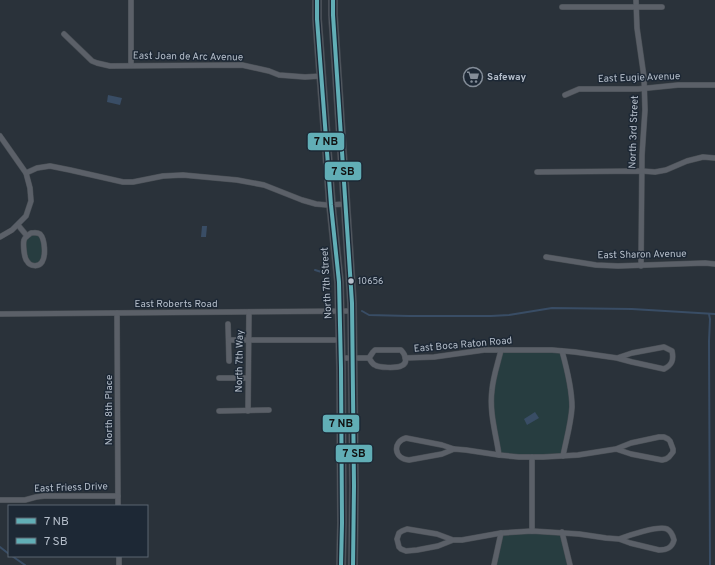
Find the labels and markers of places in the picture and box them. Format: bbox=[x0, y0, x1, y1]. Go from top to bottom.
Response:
supermarket icon: Safeway bbox=[462, 66, 484, 88]
place label: Safeway bbox=[487, 71, 527, 84]
marker: 10656 bbox=[346, 276, 356, 286]
place label: 10656 bbox=[358, 276, 383, 287]

